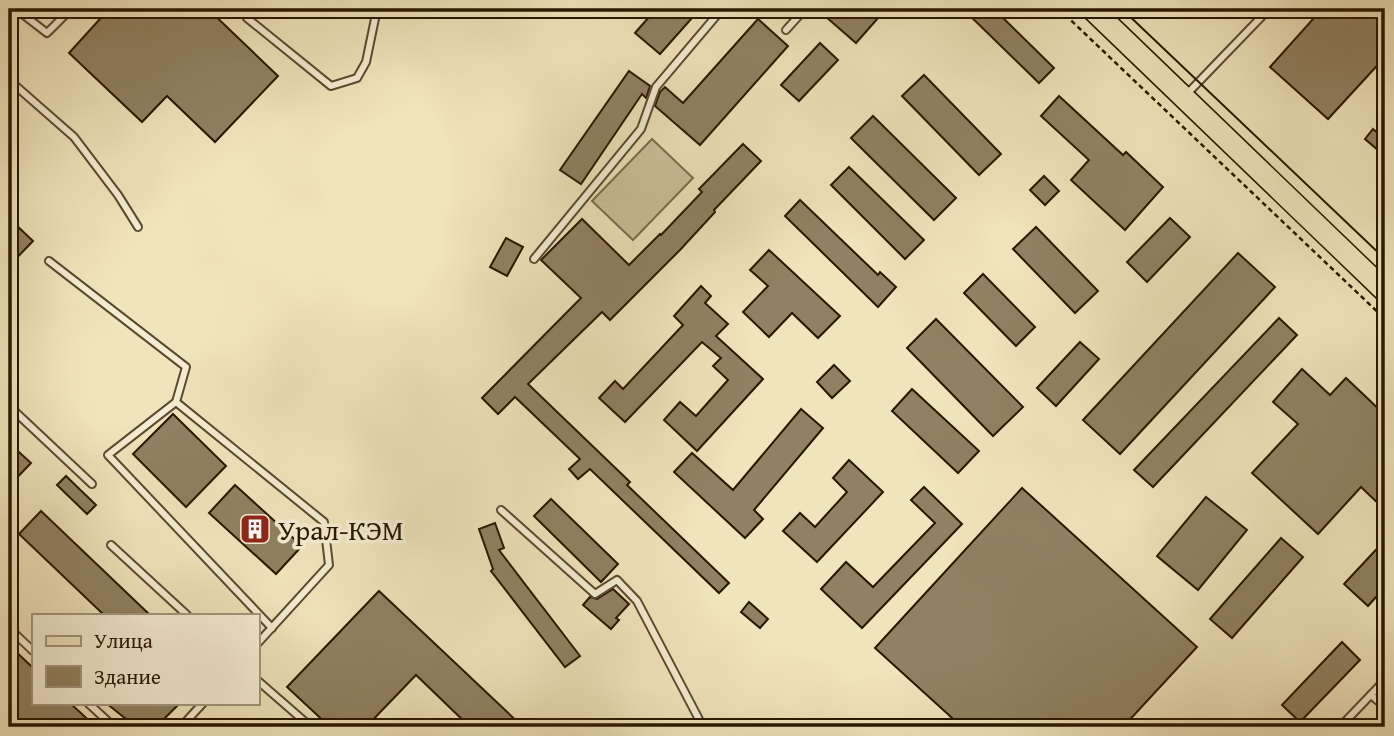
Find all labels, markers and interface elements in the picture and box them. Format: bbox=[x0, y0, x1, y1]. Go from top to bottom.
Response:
place label: Урал-КЭМ bbox=[278, 509, 404, 550]
building icon: Урал-КЭМ bbox=[238, 512, 272, 546]
legend bbox=[32, 614, 259, 704]
text: Улица bbox=[94, 625, 153, 656]
text: Здание bbox=[94, 661, 161, 692]

